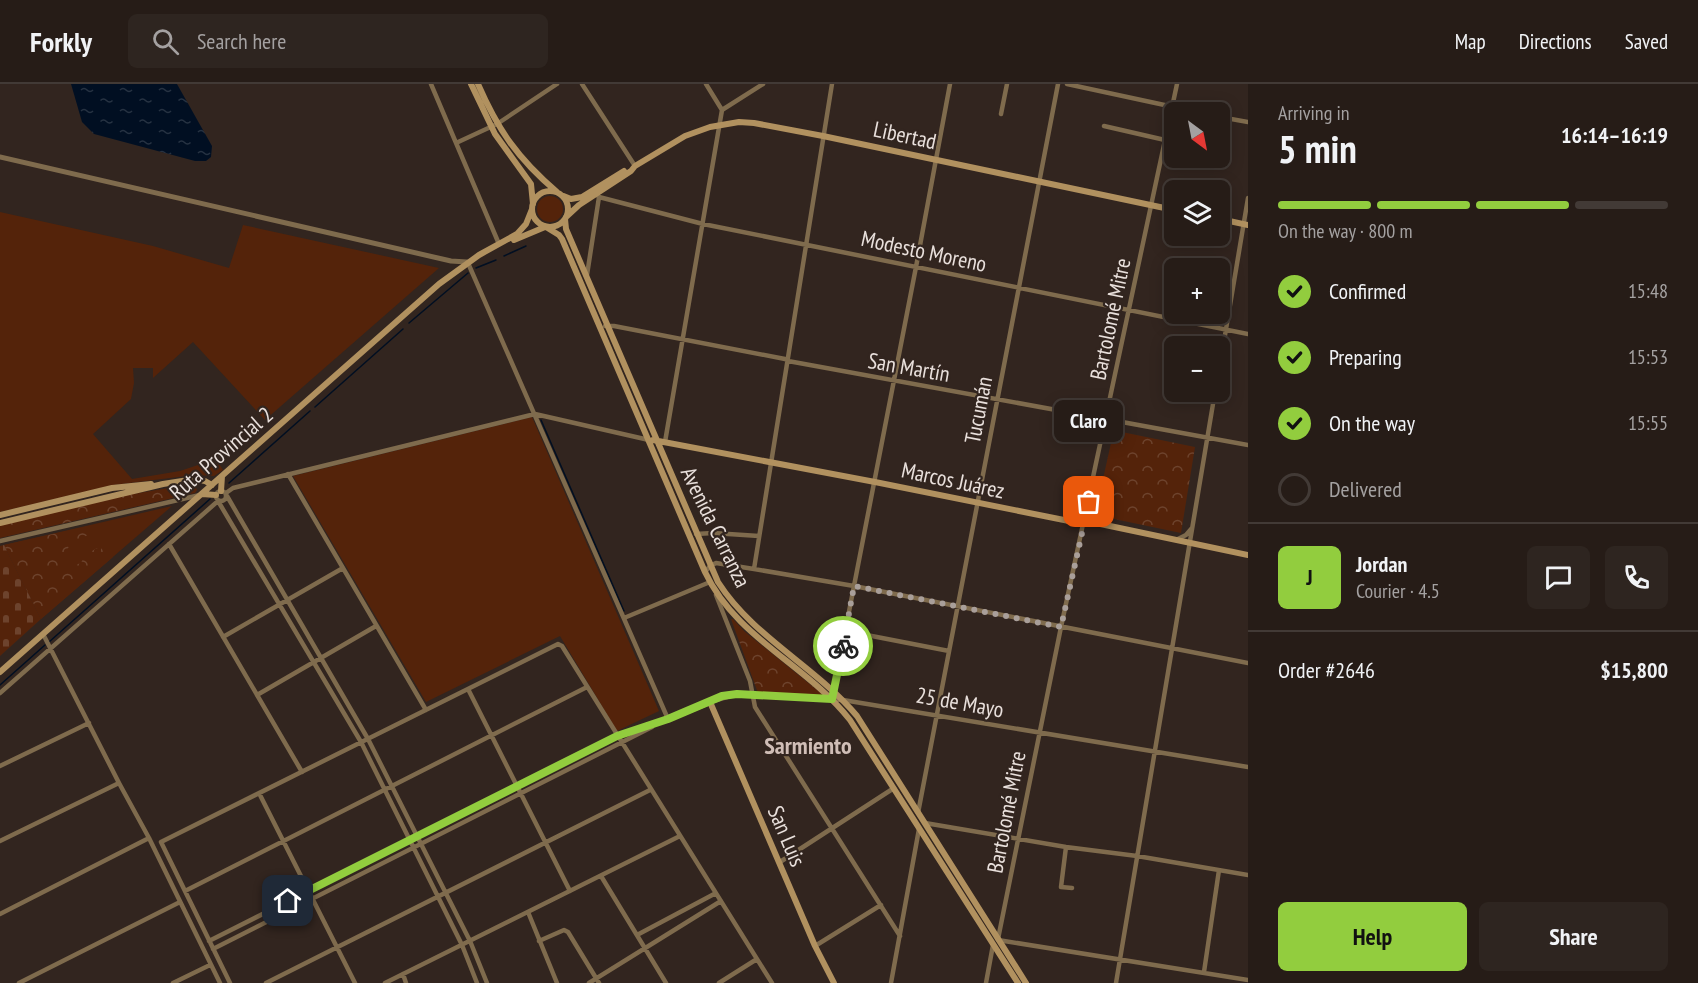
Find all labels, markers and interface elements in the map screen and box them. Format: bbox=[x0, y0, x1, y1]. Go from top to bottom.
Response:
search box bbox=[128, 14, 548, 68]
text: Forkly bbox=[30, 23, 92, 60]
icon: search bbox=[149, 25, 182, 58]
text: Search here bbox=[197, 27, 286, 55]
text: Map bbox=[1455, 28, 1486, 55]
text: Directions bbox=[1519, 28, 1592, 55]
text: Saved bbox=[1625, 28, 1668, 55]
text: Arriving in bbox=[1278, 100, 1350, 126]
north arrow bbox=[1164, 102, 1230, 168]
map controls bbox=[1164, 102, 1230, 402]
street label: Libertad bbox=[871, 115, 939, 155]
text: 16:14–16:19 bbox=[1561, 121, 1668, 149]
text: 5 min bbox=[1278, 123, 1357, 174]
button: layers bbox=[1164, 180, 1230, 246]
text: On the way · 800 m bbox=[1278, 218, 1413, 244]
street label: Modesto Moreno bbox=[859, 224, 989, 278]
street label: Bartolomé Mitre bbox=[1083, 256, 1137, 382]
button: + bbox=[1164, 258, 1230, 324]
icon: check bbox=[1278, 275, 1311, 308]
text: Confirmed bbox=[1329, 277, 1406, 305]
text: 15:48 bbox=[1628, 278, 1668, 304]
button: − bbox=[1164, 336, 1230, 402]
icon: check bbox=[1278, 341, 1311, 374]
text: Preparing bbox=[1329, 343, 1402, 371]
text: 15:53 bbox=[1628, 344, 1668, 370]
street label: San Martín bbox=[866, 346, 952, 388]
street label: Tucumán bbox=[958, 374, 998, 446]
street label: Ruta Provincial 2 bbox=[163, 400, 279, 506]
callout: Claro bbox=[1054, 400, 1124, 442]
icon: check bbox=[1278, 407, 1311, 440]
text: Claro bbox=[1070, 408, 1107, 434]
text: On the way bbox=[1329, 409, 1415, 437]
text: 15:55 bbox=[1628, 410, 1668, 436]
street label: Marcos Juárez bbox=[899, 455, 1007, 505]
street label: Avenida Carranza bbox=[675, 462, 757, 592]
text: Delivered bbox=[1329, 475, 1402, 503]
pin bbox=[1063, 476, 1114, 527]
icon: bag bbox=[1072, 485, 1105, 518]
button: chat bbox=[1527, 546, 1590, 609]
button: phone bbox=[1605, 546, 1668, 609]
text: Jordan bbox=[1356, 550, 1407, 578]
text: J bbox=[1306, 563, 1313, 591]
text: Courier · 4.5 bbox=[1356, 578, 1440, 604]
courier bbox=[813, 616, 873, 676]
icon: bike bbox=[827, 630, 860, 663]
text: Order #2646 bbox=[1278, 656, 1375, 684]
text: $15,800 bbox=[1600, 656, 1668, 684]
street label: 25 de Mayo bbox=[914, 681, 1006, 723]
district label: Sarmiento bbox=[764, 730, 852, 761]
street label: Bartolomé Mitre bbox=[980, 749, 1032, 875]
street label: San Luis bbox=[762, 801, 812, 871]
pin bbox=[262, 875, 313, 926]
icon: home bbox=[271, 884, 304, 917]
button: Help bbox=[1278, 902, 1467, 971]
button: Share bbox=[1479, 902, 1668, 971]

